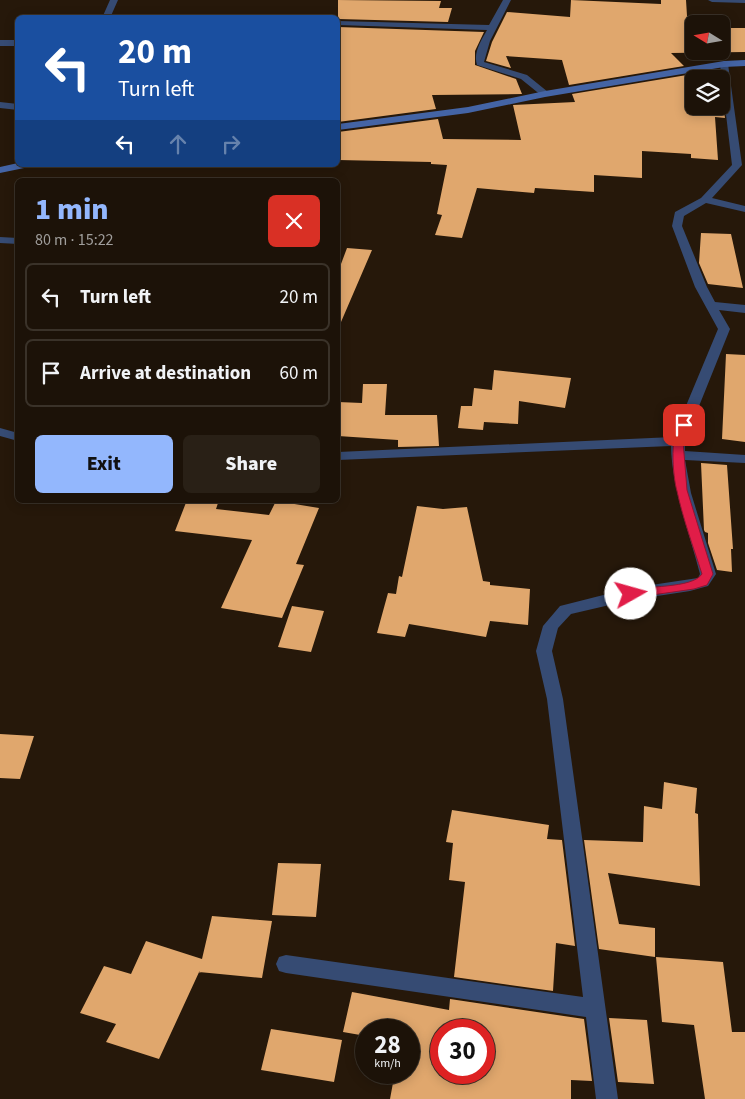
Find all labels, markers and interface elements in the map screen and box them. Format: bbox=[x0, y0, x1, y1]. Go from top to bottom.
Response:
north arrow bbox=[685, 15, 730, 60]
map controls bbox=[685, 15, 730, 115]
text: 20 m bbox=[118, 27, 192, 77]
icon: left bbox=[35, 35, 100, 100]
button: layers bbox=[685, 70, 730, 115]
text: Turn left bbox=[118, 73, 194, 105]
icon: left bbox=[111, 130, 139, 158]
icon: ahead bbox=[164, 130, 192, 158]
icon: right bbox=[217, 130, 245, 158]
text: 1 min bbox=[35, 188, 109, 231]
button: close bbox=[268, 195, 320, 247]
text: 80 m · 15:22 bbox=[35, 229, 114, 251]
icon: left bbox=[37, 283, 65, 311]
text: Turn left bbox=[80, 284, 151, 311]
text: 20 m bbox=[280, 284, 318, 311]
icon: arrive bbox=[37, 359, 65, 387]
text: Arrive at destination bbox=[80, 360, 251, 387]
text: 60 m bbox=[280, 360, 318, 387]
pin bbox=[663, 404, 705, 446]
icon: arrive bbox=[670, 411, 698, 439]
button: Exit bbox=[35, 435, 173, 493]
button: Share bbox=[183, 435, 320, 493]
position arrow bbox=[604, 567, 656, 619]
speed limit sign: 30 bbox=[430, 1019, 495, 1084]
text: 28 bbox=[374, 1027, 401, 1063]
text: km/h bbox=[374, 1055, 401, 1072]

